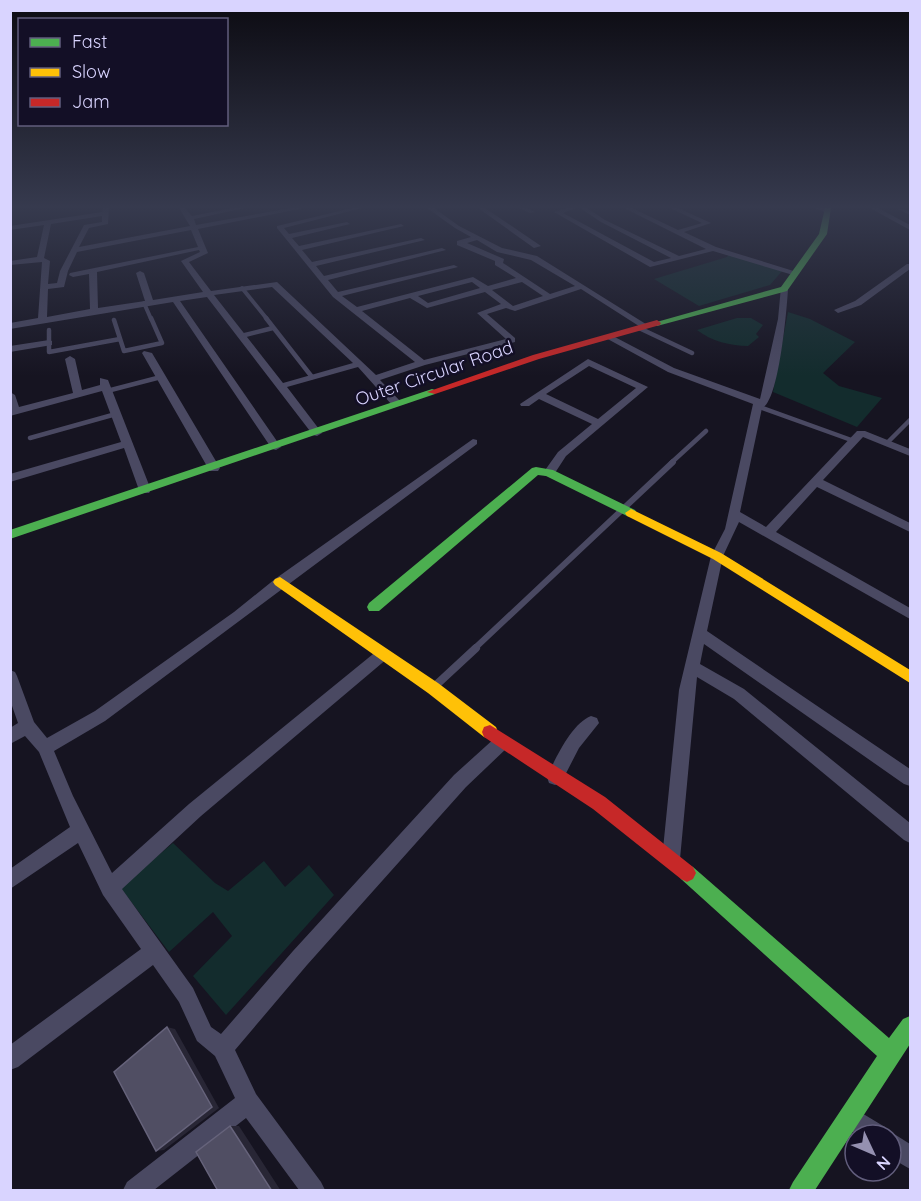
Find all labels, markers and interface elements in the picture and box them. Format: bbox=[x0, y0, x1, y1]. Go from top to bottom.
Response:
legend bbox=[18, 18, 228, 126]
text: Fast bbox=[72, 30, 107, 53]
text: Slow bbox=[72, 60, 110, 83]
text: Jam bbox=[72, 90, 110, 113]
street label: Outer Circular Road bbox=[352, 335, 516, 411]
north arrow bbox=[843, 1123, 903, 1183]
text: N bbox=[873, 1152, 895, 1175]

